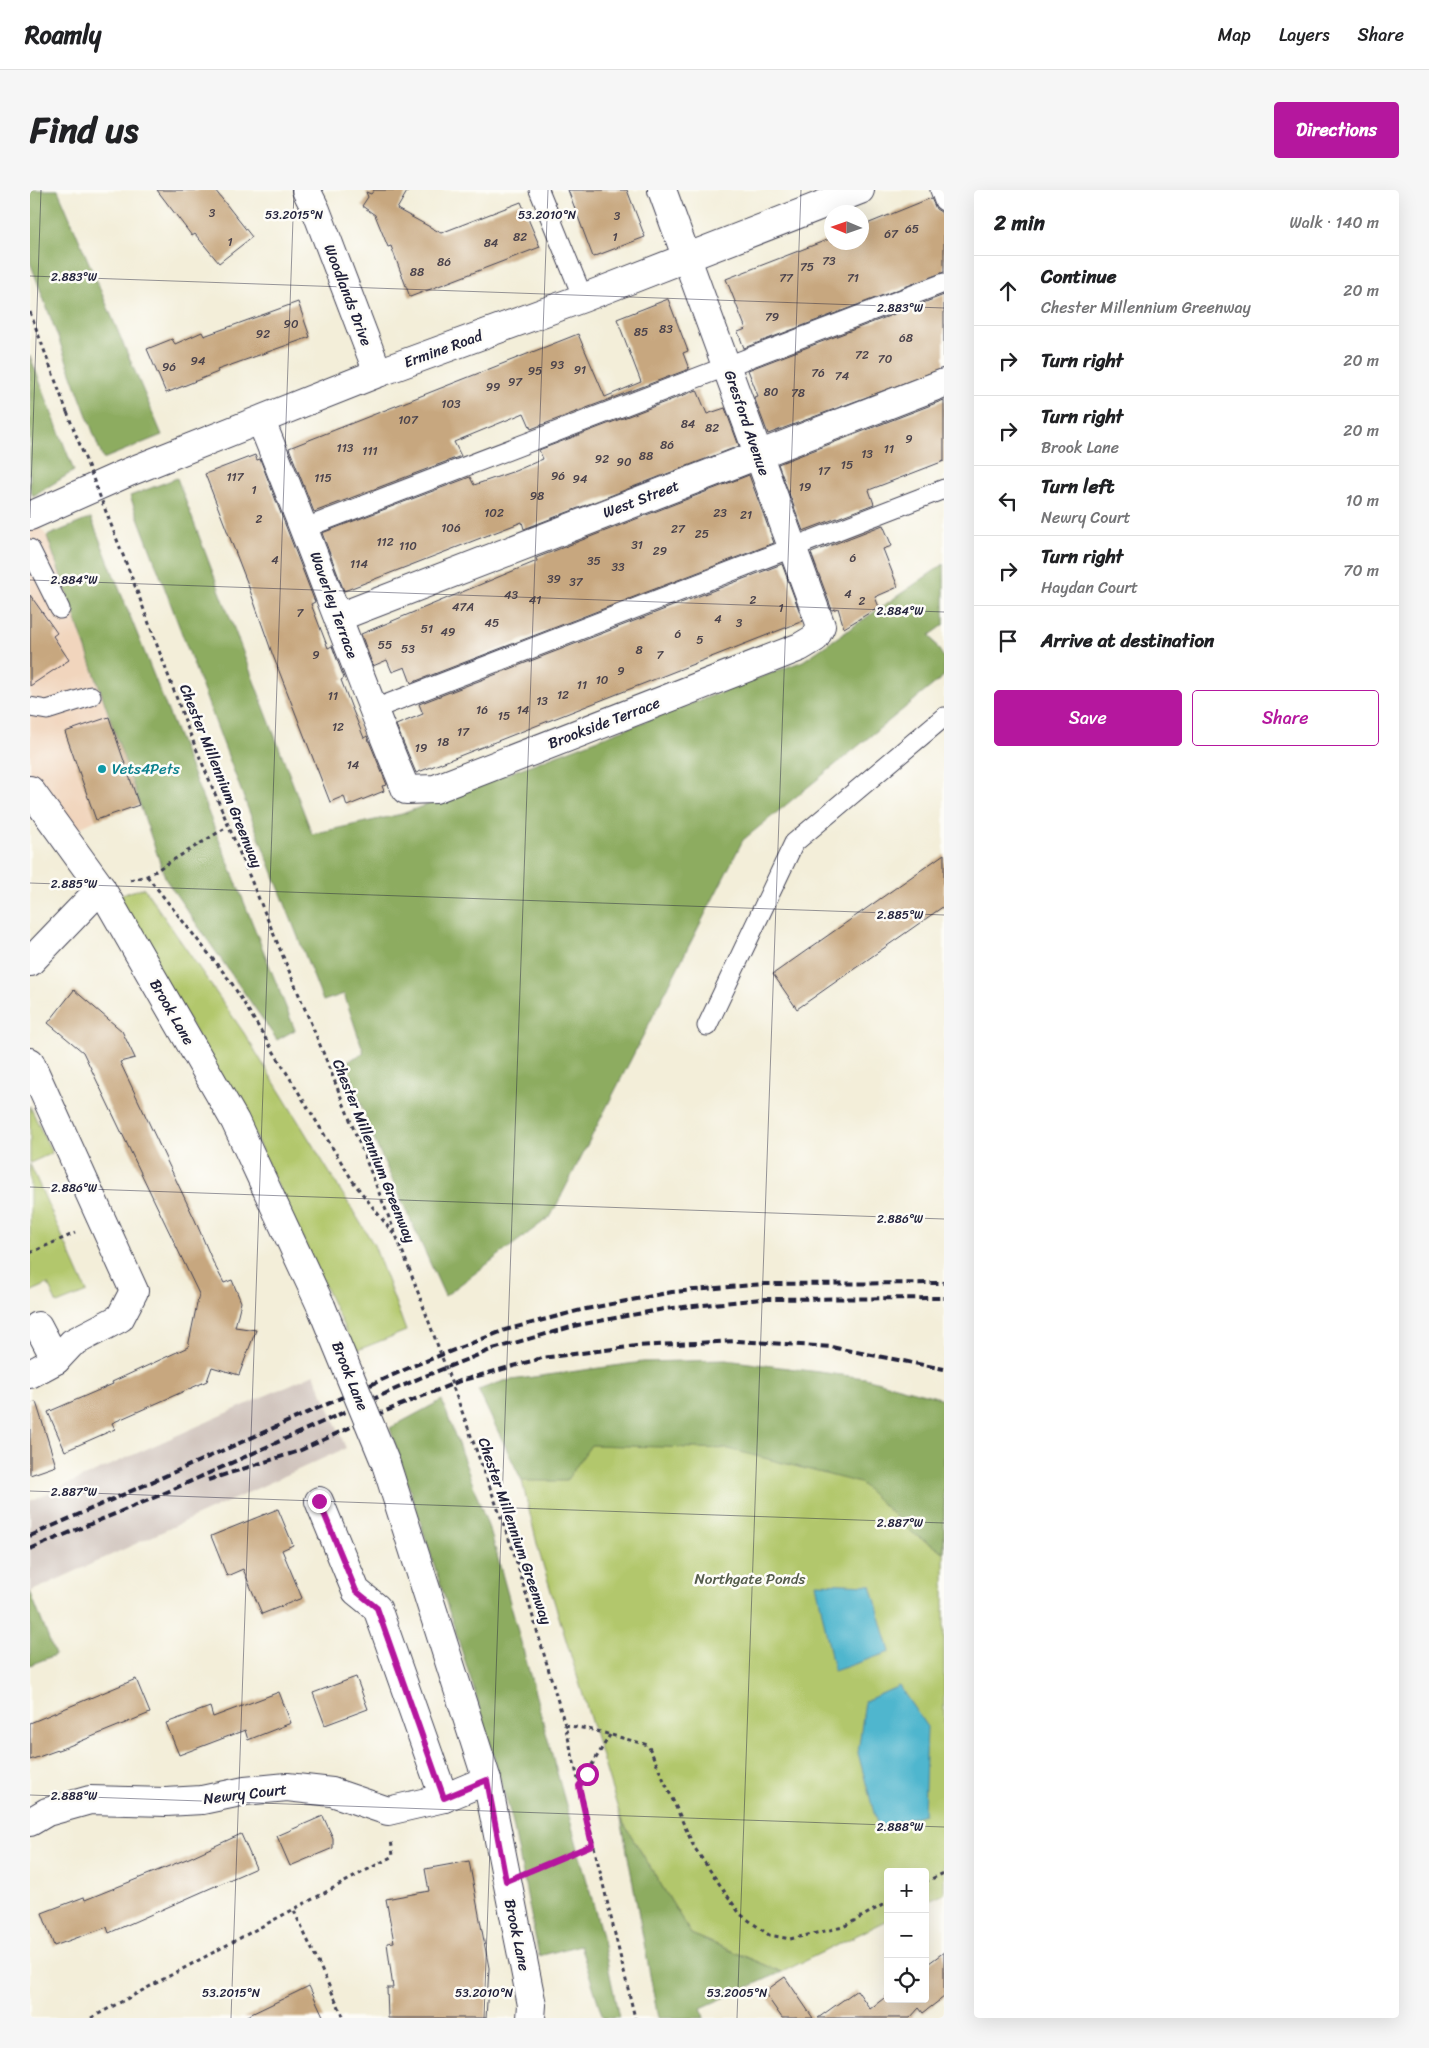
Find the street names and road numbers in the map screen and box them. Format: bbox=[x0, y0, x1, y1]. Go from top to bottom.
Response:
street label: Woodlands Drive bbox=[317, 240, 379, 350]
street label: Ermine Road bbox=[400, 322, 487, 375]
street label: Gresford Avenue bbox=[717, 367, 777, 480]
street label: West Street bbox=[599, 472, 684, 526]
street label: Waverley Terrace bbox=[303, 548, 365, 662]
street label: Chester Millennium Greenway bbox=[172, 680, 270, 872]
street label: Brookside Terrace bbox=[544, 690, 664, 756]
street label: Brook Lane bbox=[142, 974, 202, 1050]
street label: Chester Millennium Greenway bbox=[325, 1055, 423, 1247]
street label: Brook Lane bbox=[324, 1337, 376, 1415]
street label: Chester Millennium Greenway bbox=[471, 1434, 559, 1628]
street label: Newry Court bbox=[202, 1776, 289, 1812]
street label: Brook Lane bbox=[497, 1897, 537, 1974]

